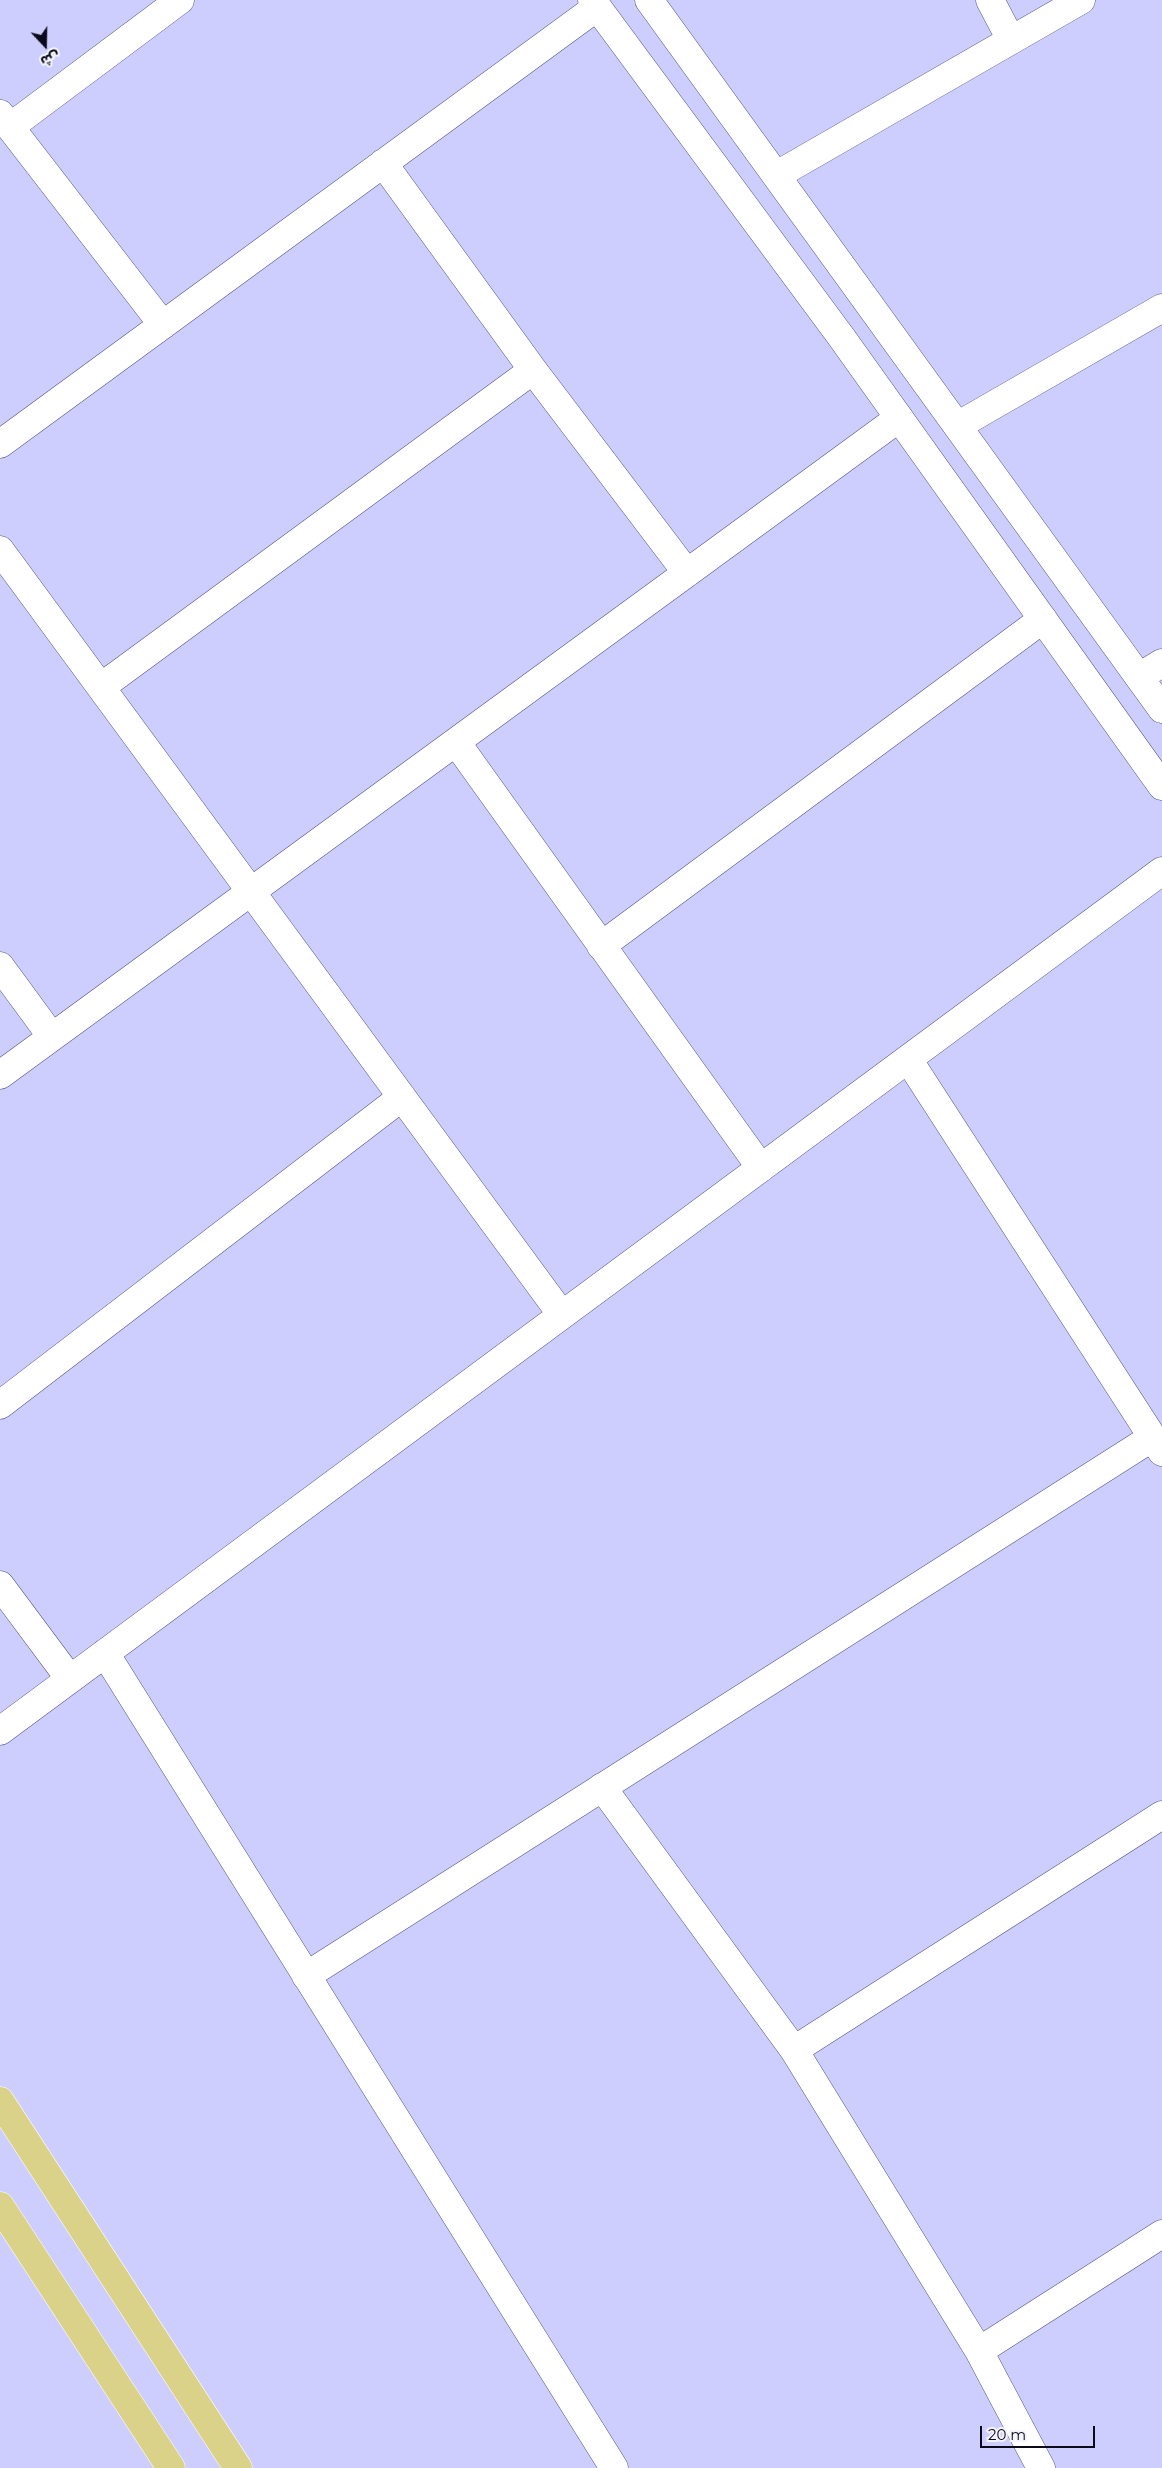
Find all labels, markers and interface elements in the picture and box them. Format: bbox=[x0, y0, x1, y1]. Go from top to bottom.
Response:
north arrow bbox=[20, 20, 70, 70]
text: ش bbox=[38, 47, 63, 71]
scale bar bbox=[982, 2416, 1097, 2448]
text: 20 m bbox=[988, 2425, 1026, 2444]

